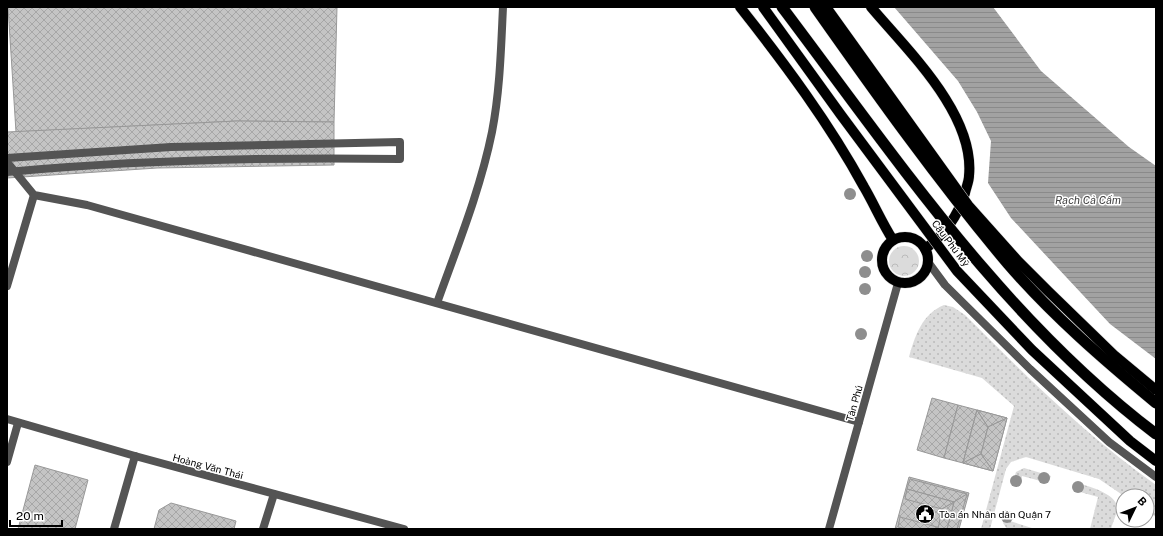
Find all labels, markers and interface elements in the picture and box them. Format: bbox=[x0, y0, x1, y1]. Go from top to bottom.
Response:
water label: Rạch Cả Cấm bbox=[1055, 194, 1121, 206]
street label: Cầu Phú Mỹ bbox=[930, 217, 973, 269]
street label: Tân Phú bbox=[843, 383, 865, 422]
street label: Hoàng Văn Thái bbox=[171, 451, 245, 481]
north arrow bbox=[1115, 488, 1155, 528]
text: B bbox=[1135, 494, 1150, 508]
scale bar bbox=[10, 502, 62, 528]
public building icon: Tòa án Nhân dân Quận 7 bbox=[914, 503, 936, 525]
place label: Tòa án Nhân dân Quận 7 bbox=[939, 508, 1051, 520]
text: 20 m bbox=[16, 509, 44, 523]

